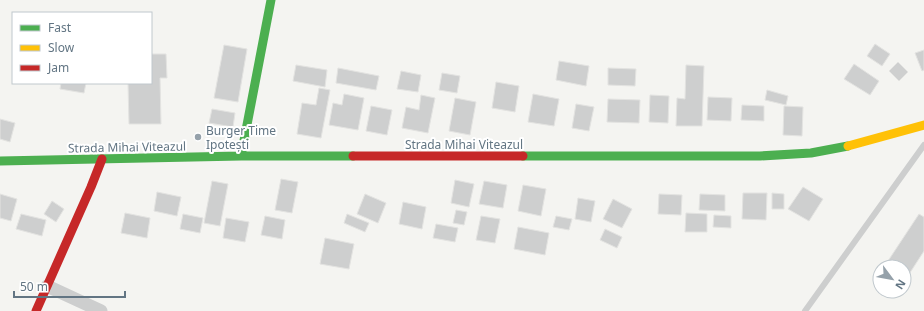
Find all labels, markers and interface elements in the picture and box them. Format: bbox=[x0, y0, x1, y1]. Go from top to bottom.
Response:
legend bbox=[12, 12, 152, 84]
text: Fast bbox=[48, 19, 72, 36]
text: Slow bbox=[48, 39, 75, 56]
text: Jam bbox=[47, 59, 69, 76]
place label: Burger Time Ipotești bbox=[206, 122, 276, 153]
marker: Burger Time Ipotești bbox=[193, 132, 203, 142]
street label: Strada Mihai Viteazul bbox=[405, 136, 523, 153]
street label: Strada Mihai Viteazul bbox=[68, 137, 186, 157]
north arrow bbox=[872, 259, 912, 299]
scale bar bbox=[14, 273, 125, 299]
text: N bbox=[892, 277, 910, 292]
text: 50 m bbox=[20, 278, 48, 295]

